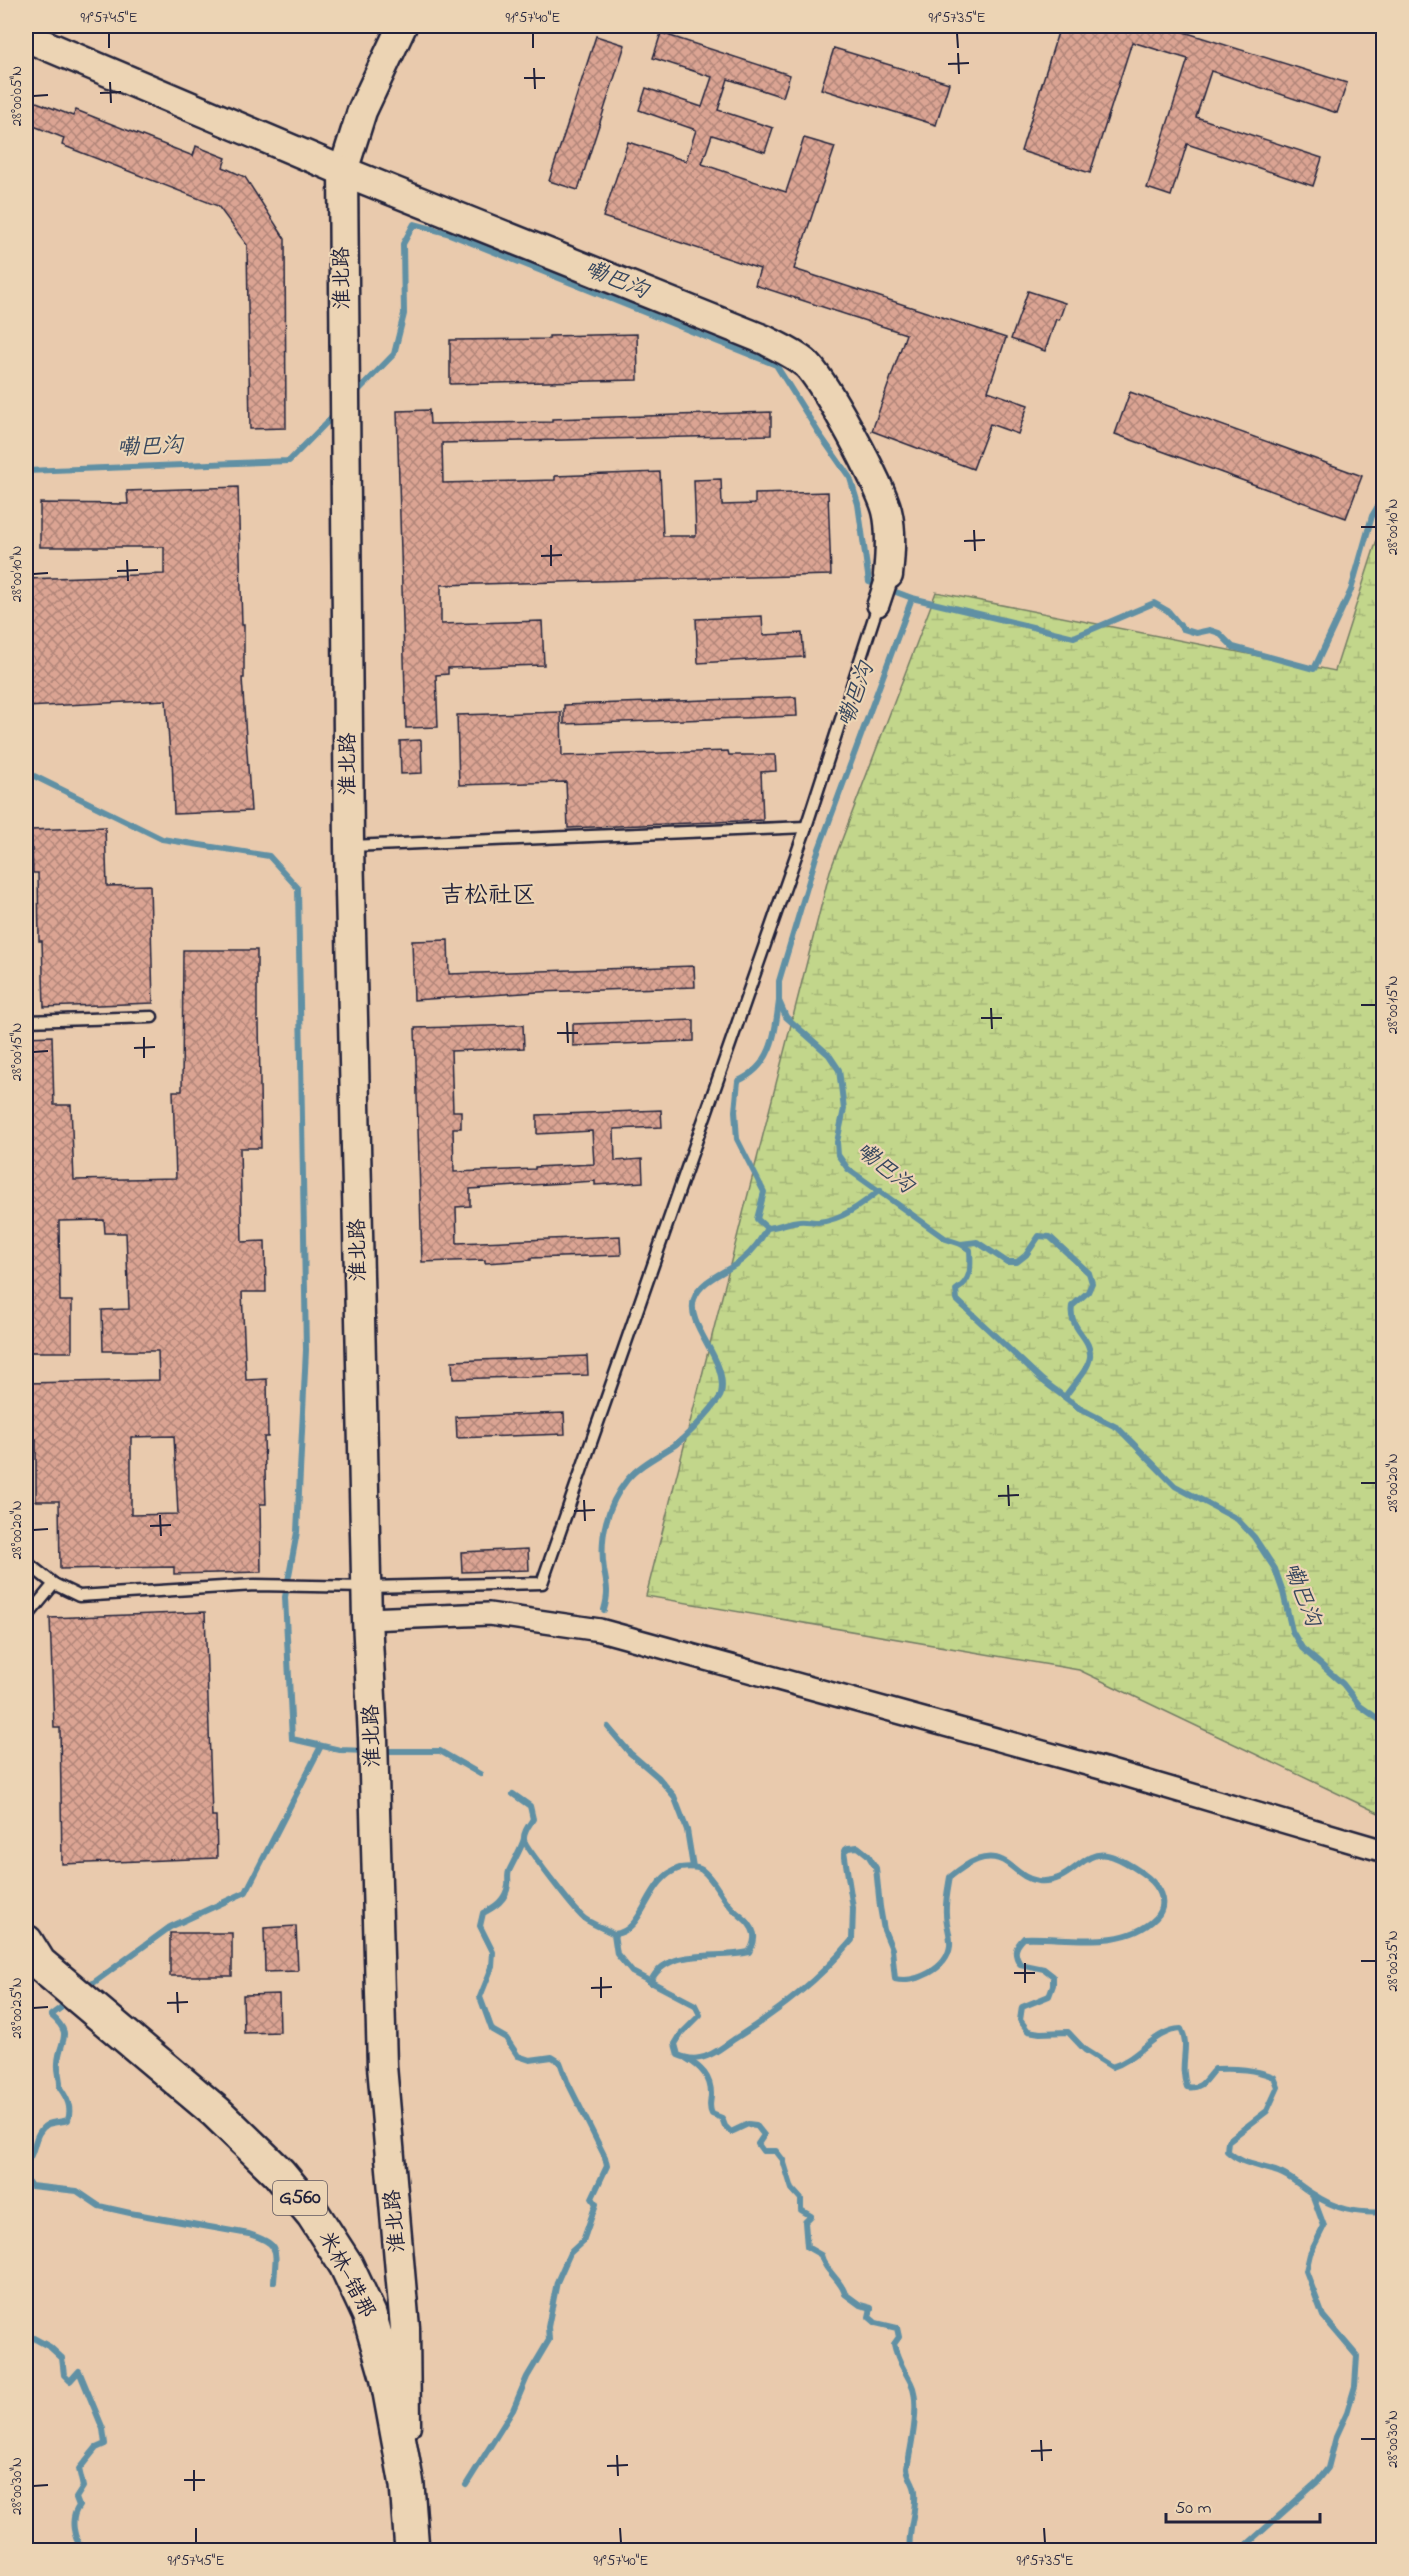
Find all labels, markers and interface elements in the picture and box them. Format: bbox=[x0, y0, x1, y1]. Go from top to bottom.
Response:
text: 91°57'45"E bbox=[80, 7, 138, 29]
text: 91°57'40"E bbox=[506, 7, 560, 29]
text: 91°57'35"E bbox=[928, 7, 986, 29]
text: 28°00'05"N bbox=[6, 66, 28, 126]
street label: 淮北路 bbox=[327, 246, 359, 310]
water label: 嘞巴沟 bbox=[579, 254, 654, 309]
water label: 嘞巴沟 bbox=[116, 431, 186, 465]
text: 28°00'10"N bbox=[1382, 499, 1404, 555]
text: 28°00'10"N bbox=[6, 546, 28, 602]
water label: 嘞巴沟 bbox=[831, 657, 884, 731]
street label: 淮北路 bbox=[334, 733, 364, 796]
district label: 吉松社区 bbox=[440, 879, 536, 914]
text: 28°00'15"N bbox=[1382, 976, 1404, 1034]
text: 28°00'15"N bbox=[6, 1023, 28, 1081]
water label: 嘞巴沟 bbox=[848, 1136, 921, 1203]
street label: 淮北路 bbox=[343, 1218, 375, 1282]
text: 28°00'20"N bbox=[1382, 1453, 1404, 1513]
text: 28°00'20"N bbox=[6, 1500, 28, 1560]
water label: 嘞巴沟 bbox=[1274, 1558, 1328, 1633]
street label: 淮北路 bbox=[357, 1704, 389, 1768]
text: 28°00'25"N bbox=[1382, 1930, 1404, 1992]
text: 28°00'25"N bbox=[6, 1977, 28, 2039]
road number: G560 bbox=[273, 2181, 327, 2215]
street label: 淮北路 bbox=[378, 2188, 414, 2254]
street label: 米林—错那 bbox=[311, 2226, 381, 2324]
text: 28°00'30"N bbox=[1382, 2410, 1404, 2468]
text: 28°00'30"N bbox=[6, 2457, 28, 2515]
scale bar bbox=[1166, 2486, 1320, 2524]
text: 50 m bbox=[1175, 2496, 1212, 2522]
text: 91°57'45"E bbox=[167, 2550, 225, 2572]
text: 91°57'40"E bbox=[594, 2550, 648, 2572]
text: 91°57'35"E bbox=[1016, 2550, 1074, 2572]

